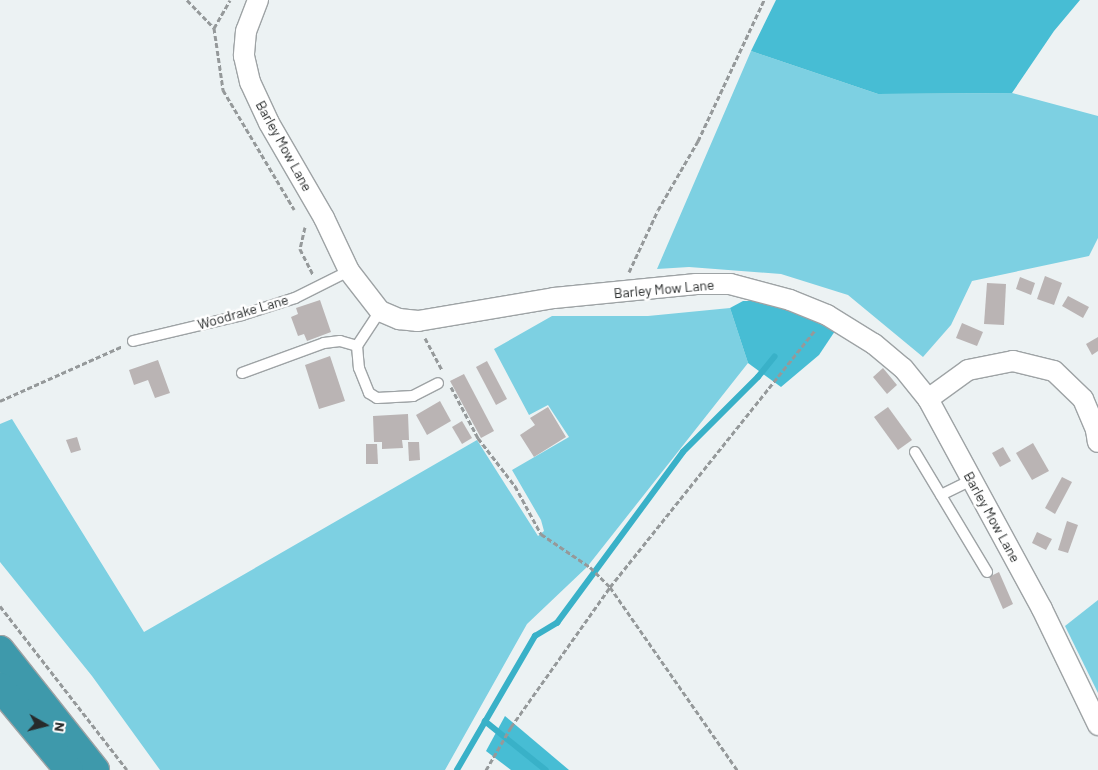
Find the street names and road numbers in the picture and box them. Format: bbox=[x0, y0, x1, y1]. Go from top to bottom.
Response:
street label: Barley Mow Lane bbox=[252, 98, 316, 194]
street label: Barley Mow Lane bbox=[613, 276, 715, 302]
street label: Woodrake Lane bbox=[196, 291, 290, 333]
street label: Barley Mow Lane bbox=[960, 469, 1024, 565]

